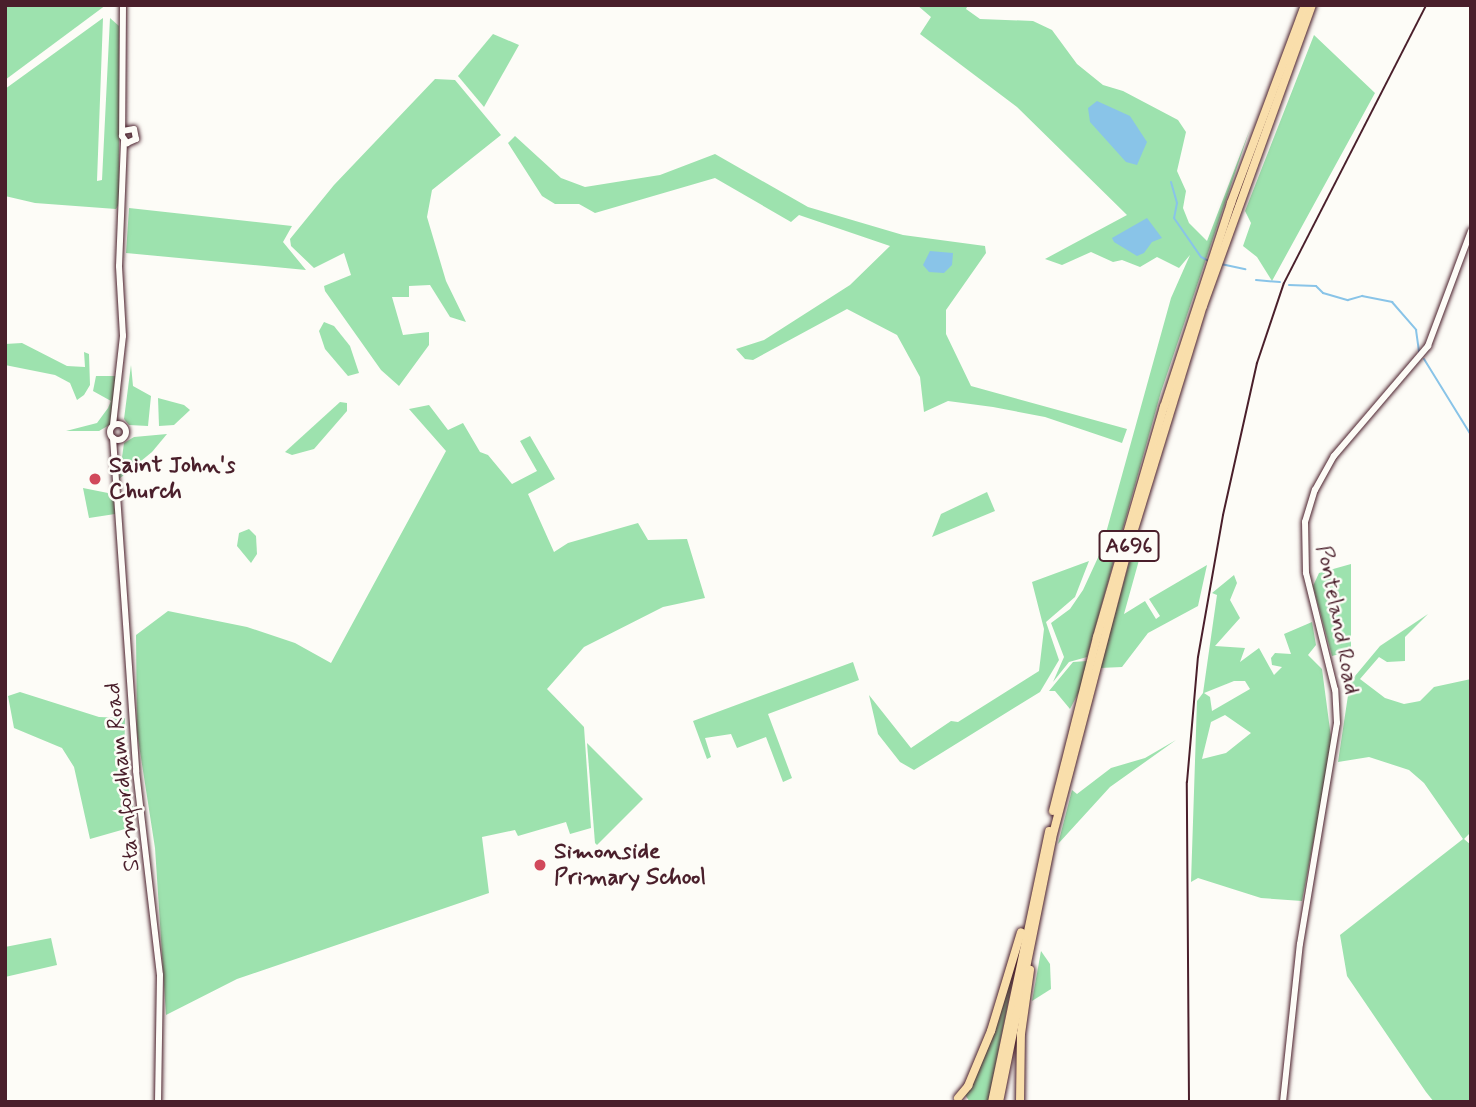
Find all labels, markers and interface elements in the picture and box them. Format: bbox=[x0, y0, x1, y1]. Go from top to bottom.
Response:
place label: Saint John's Church bbox=[109, 452, 235, 506]
marker: Saint John's Church bbox=[87, 471, 103, 487]
road number: A696 bbox=[1098, 528, 1160, 564]
street label: Ponteland Road bbox=[1309, 543, 1365, 697]
street label: Stamfordham Road bbox=[99, 682, 147, 872]
place label: Simonside Primary School bbox=[554, 838, 706, 892]
marker: Simonside Primary School bbox=[532, 857, 548, 873]

